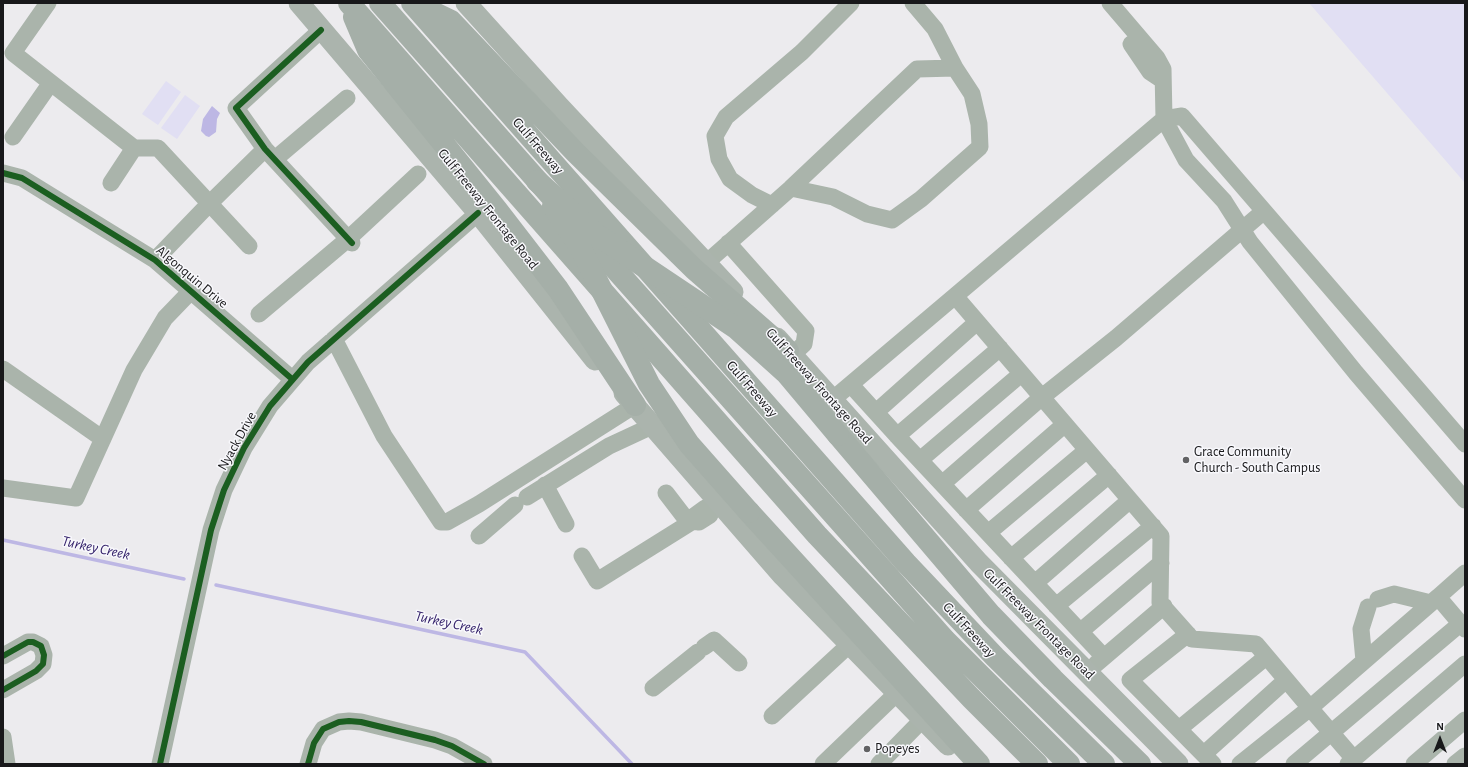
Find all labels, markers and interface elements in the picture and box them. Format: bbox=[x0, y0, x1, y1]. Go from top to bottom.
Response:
street label: Gulf Freeway bbox=[509, 114, 567, 178]
street label: Gulf Freeway Frontage Road bbox=[434, 145, 542, 273]
street label: Algonquin Drive bbox=[153, 242, 231, 312]
street label: Gulf Freeway Frontage Road bbox=[762, 324, 876, 448]
street label: Gulf Freeway bbox=[723, 357, 781, 421]
street label: Nyack Drive bbox=[214, 409, 260, 473]
place label: Grace Community Church - South Campus bbox=[1194, 444, 1320, 476]
marker: Grace Community Church - South Campus bbox=[1181, 455, 1191, 465]
water label: Turkey Creek bbox=[60, 532, 132, 564]
street label: Gulf Freeway Frontage Road bbox=[980, 565, 1098, 683]
street label: Gulf Freeway bbox=[939, 599, 999, 661]
water label: Turkey Creek bbox=[413, 607, 485, 639]
north arrow bbox=[1420, 719, 1460, 759]
text: N bbox=[1436, 721, 1444, 732]
place label: Popeyes bbox=[875, 741, 920, 757]
marker: Popeyes bbox=[862, 744, 872, 754]

